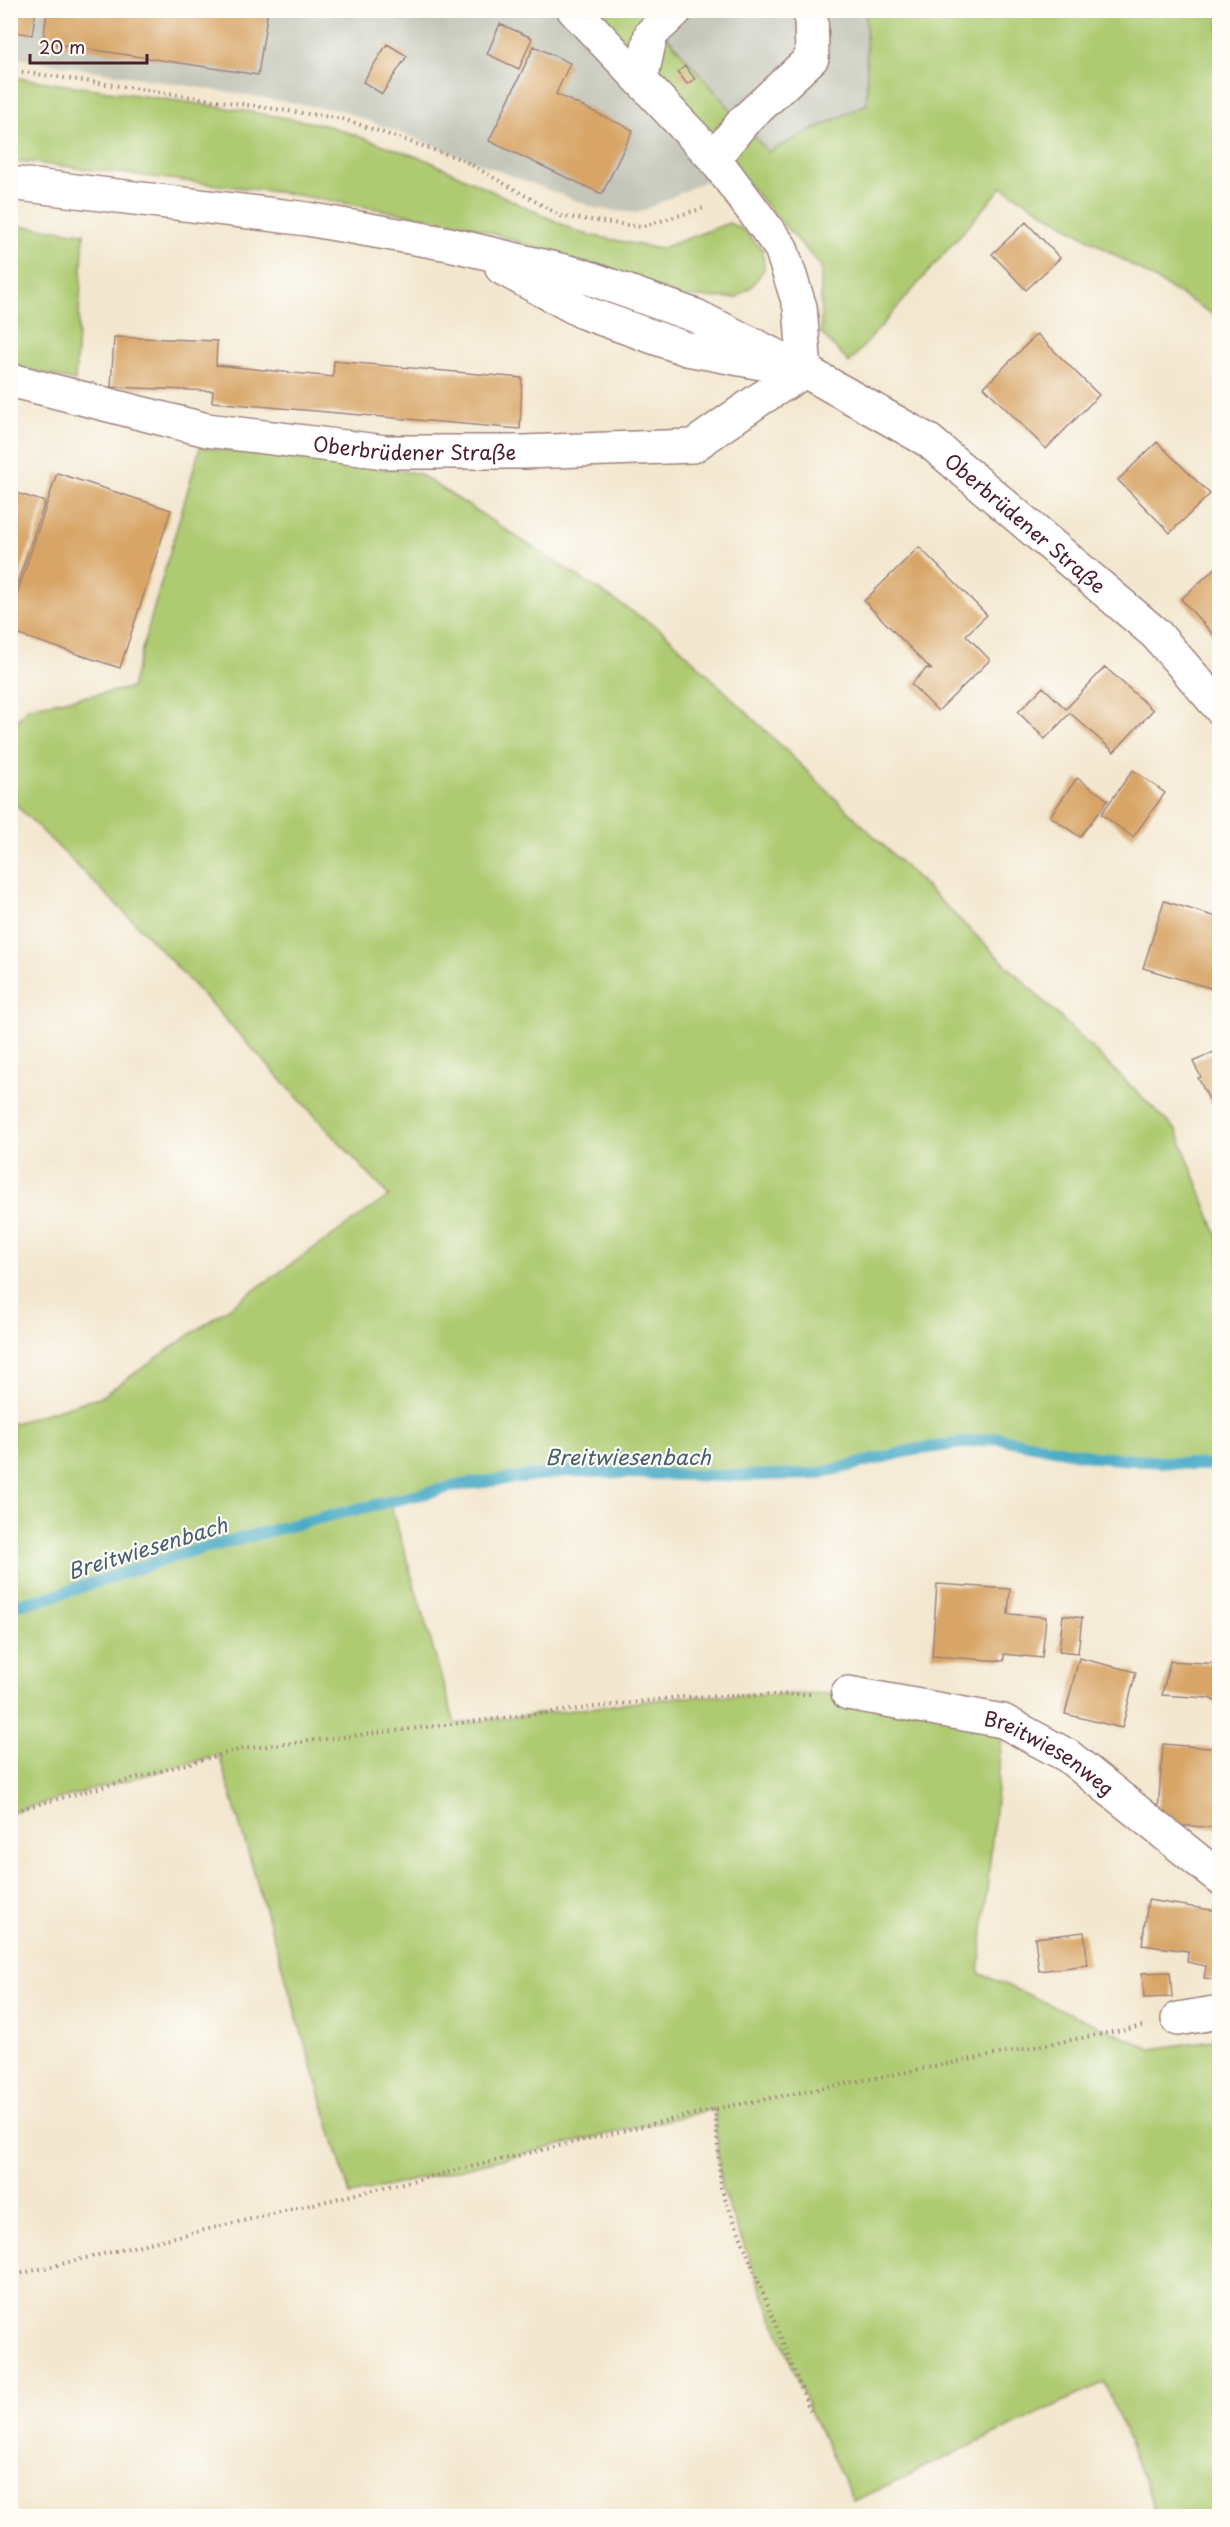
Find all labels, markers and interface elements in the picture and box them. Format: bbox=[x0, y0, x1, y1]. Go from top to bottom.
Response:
scale bar bbox=[30, 27, 147, 65]
text: 20 m bbox=[39, 33, 85, 60]
street label: Oberbrüdener Straße bbox=[311, 428, 516, 467]
street label: Oberbrüdener Straße bbox=[938, 446, 1113, 600]
water label: Breitwiesenbach bbox=[545, 1440, 711, 1472]
water label: Breitwiesenbach bbox=[63, 1507, 231, 1586]
street label: Breitwiesenweg bbox=[982, 1703, 1121, 1803]

